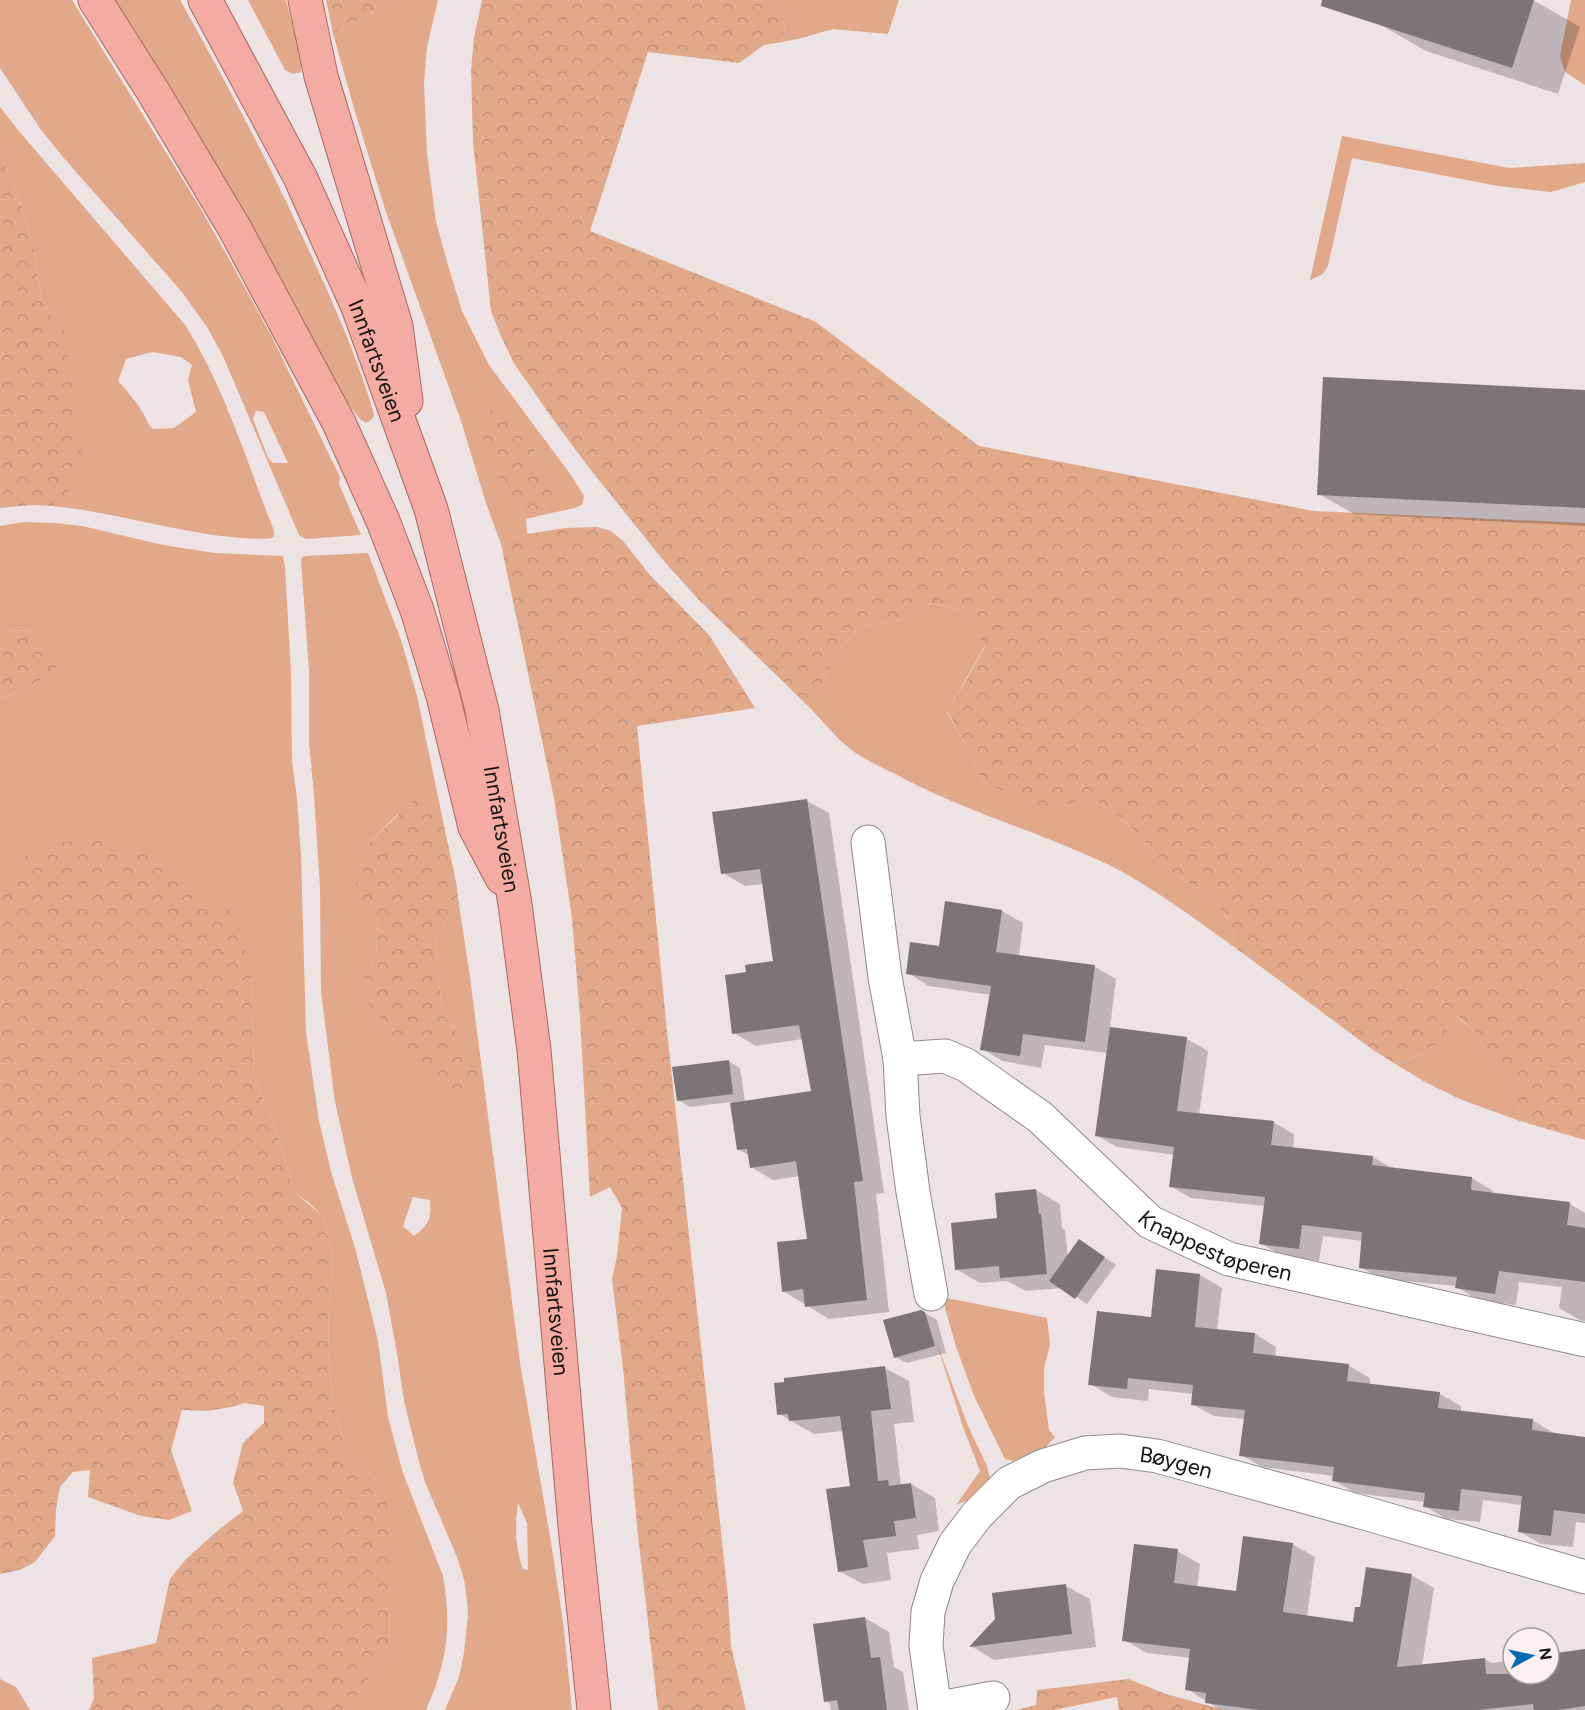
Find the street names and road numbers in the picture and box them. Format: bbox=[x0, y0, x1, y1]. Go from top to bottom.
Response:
street label: Innfartsveien bbox=[342, 295, 411, 426]
street label: Innfartsveien bbox=[478, 763, 526, 895]
street label: Knappestøperen bbox=[1132, 1205, 1295, 1287]
street label: Innfartsveien bbox=[537, 1247, 575, 1377]
street label: Bøygen bbox=[1138, 1441, 1215, 1485]

